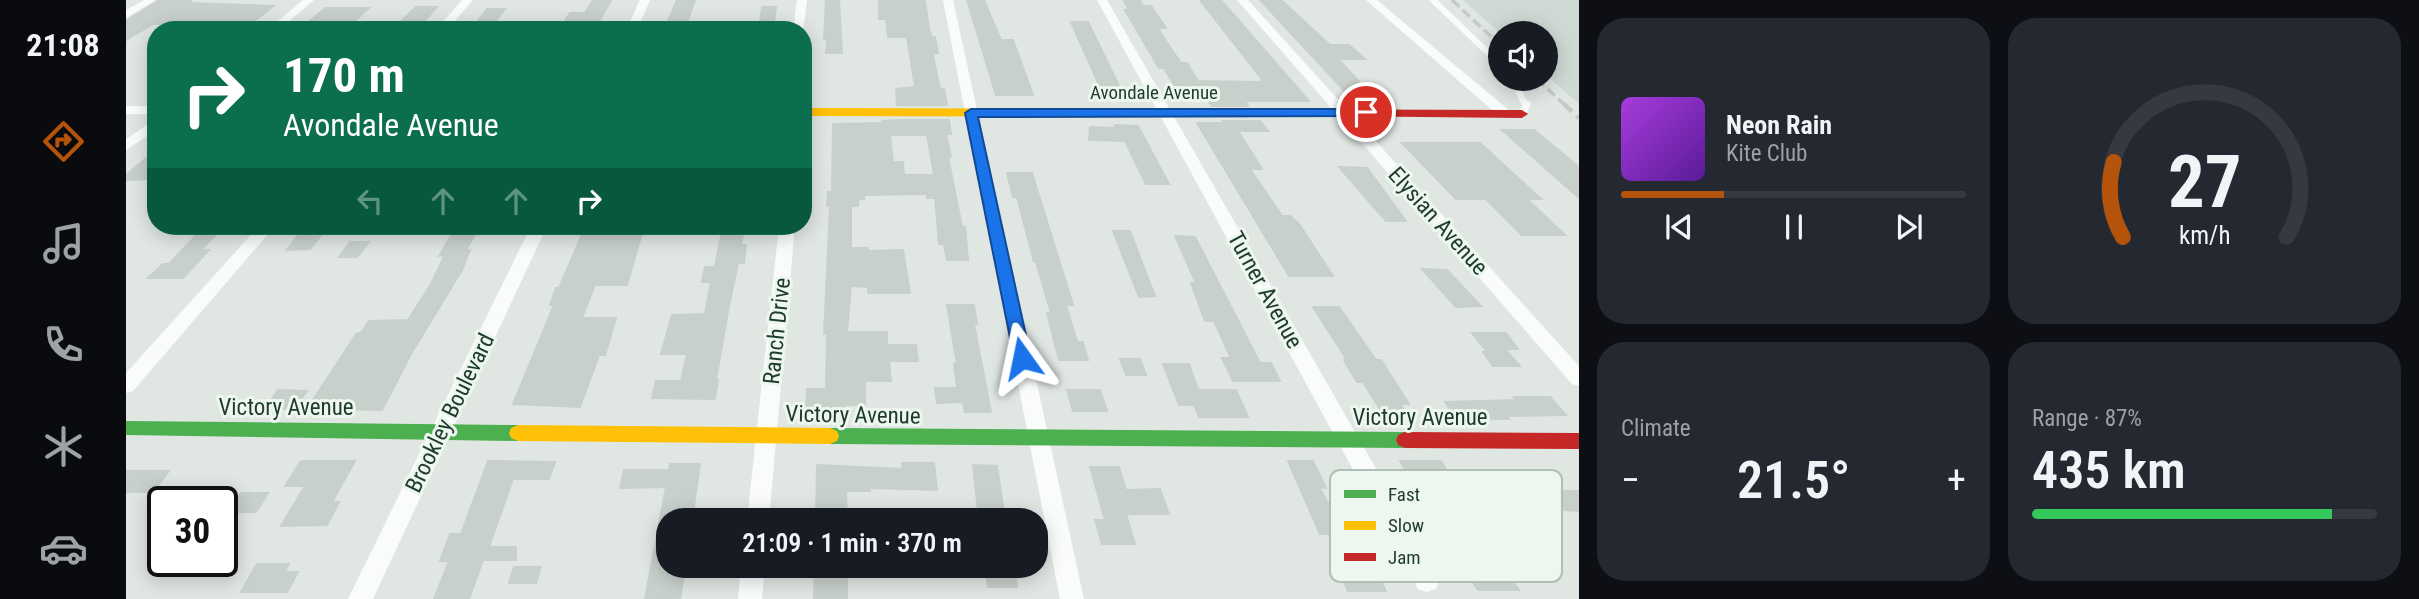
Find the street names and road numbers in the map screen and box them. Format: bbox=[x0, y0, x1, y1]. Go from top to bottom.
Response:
street label: Avondale Avenue bbox=[1090, 81, 1218, 104]
street label: Elysian Avenue bbox=[1383, 162, 1493, 280]
street label: Turner Avenue bbox=[1222, 227, 1308, 353]
street label: Ranch Drive bbox=[758, 276, 796, 386]
street label: Brookley Boulevard bbox=[400, 329, 500, 497]
street label: Victory Avenue bbox=[218, 394, 354, 421]
street label: Victory Avenue bbox=[785, 400, 921, 430]
street label: Victory Avenue bbox=[1352, 404, 1488, 431]

